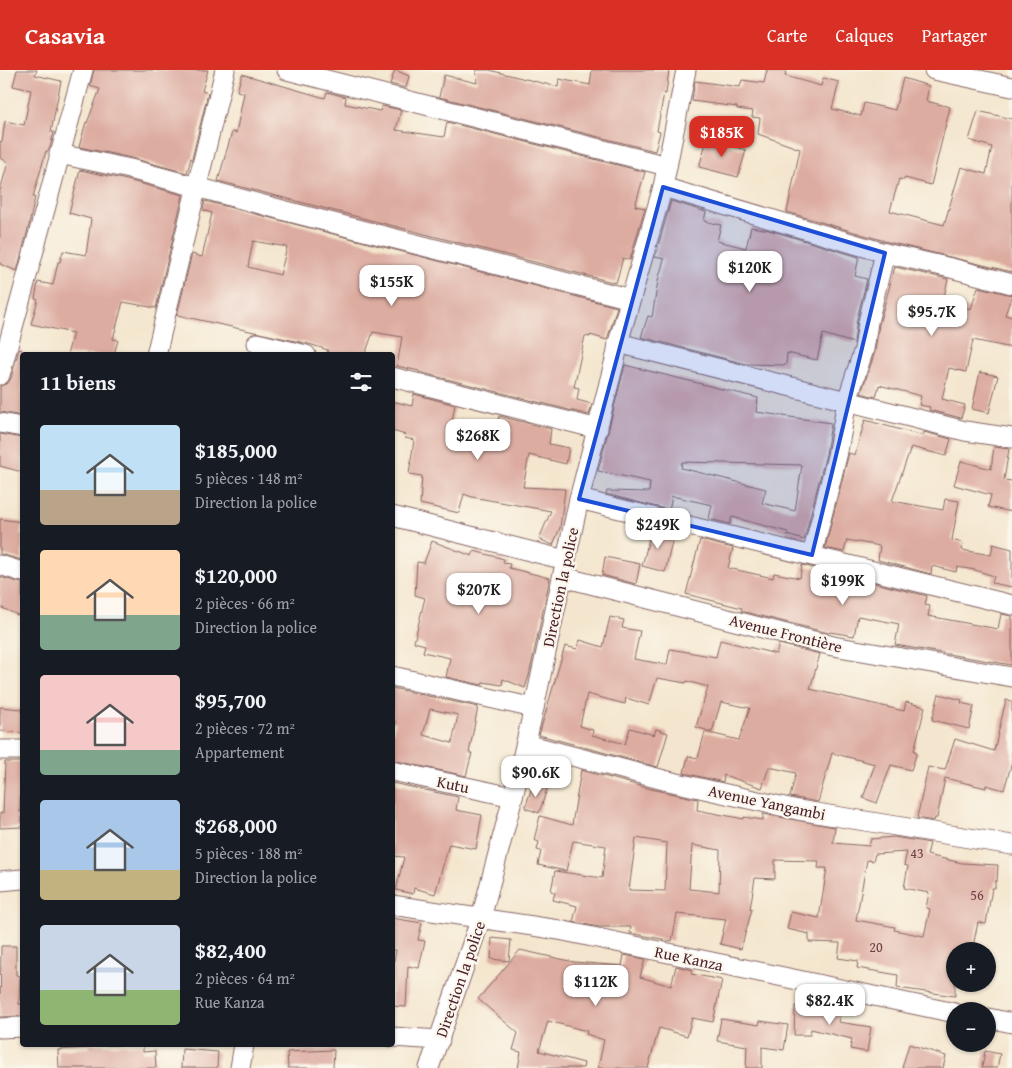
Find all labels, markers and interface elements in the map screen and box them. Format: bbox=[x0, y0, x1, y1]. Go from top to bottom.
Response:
text: Casavia bbox=[25, 18, 105, 53]
text: Carte bbox=[767, 22, 808, 49]
text: Calques bbox=[836, 22, 894, 49]
text: Partager bbox=[922, 22, 987, 49]
pin: $185K bbox=[687, 116, 757, 158]
text: $185K bbox=[700, 120, 744, 144]
pin: $120K bbox=[715, 250, 785, 293]
text: $120K bbox=[728, 255, 772, 279]
pin: $155K bbox=[357, 264, 427, 307]
text: $155K bbox=[370, 269, 414, 293]
pin: $95.7K bbox=[891, 294, 973, 337]
text: $95.7K bbox=[908, 299, 956, 323]
text: 11 biens bbox=[40, 367, 116, 398]
icon: filters bbox=[347, 368, 375, 396]
pin: $268K bbox=[443, 418, 513, 461]
text: $268K bbox=[456, 423, 500, 447]
text: $185,000 bbox=[195, 435, 277, 466]
icon: home bbox=[80, 445, 140, 505]
text: 5 pièces · 148 m² bbox=[195, 466, 303, 490]
text: Direction la police bbox=[195, 490, 317, 514]
pin: $249K bbox=[623, 508, 693, 550]
text: $249K bbox=[636, 512, 680, 536]
street label: Direction la police bbox=[536, 525, 584, 649]
text: $120,000 bbox=[195, 560, 277, 591]
pin: $199K bbox=[808, 564, 878, 606]
text: $199K bbox=[821, 568, 865, 592]
icon: home bbox=[80, 570, 140, 630]
pin: $207K bbox=[444, 572, 514, 615]
text: $207K bbox=[457, 577, 501, 601]
text: 2 pièces · 66 m² bbox=[195, 591, 295, 615]
street label: Avenue Frontière bbox=[727, 607, 845, 659]
text: Direction la police bbox=[195, 615, 317, 639]
text: $95,700 bbox=[195, 685, 266, 716]
icon: home bbox=[80, 695, 140, 755]
text: 2 pièces · 72 m² bbox=[195, 716, 295, 740]
text: Appartement bbox=[195, 740, 285, 764]
pin: $90.6K bbox=[495, 756, 577, 798]
text: $90.6K bbox=[512, 760, 560, 784]
street label: Kutu bbox=[435, 769, 472, 799]
street label: Avenue Yangambi bbox=[706, 778, 828, 826]
text: $268,000 bbox=[195, 810, 277, 841]
icon: home bbox=[80, 820, 140, 880]
text: 5 pièces · 188 m² bbox=[195, 841, 303, 865]
house number: 43 bbox=[910, 843, 924, 863]
text: Direction la police bbox=[195, 865, 317, 889]
house number: 56 bbox=[970, 885, 984, 905]
street label: Direction la police bbox=[429, 917, 491, 1041]
text: $82,400 bbox=[195, 935, 266, 966]
house number: 20 bbox=[869, 937, 883, 957]
street label: Rue Kanza bbox=[653, 939, 726, 977]
map controls bbox=[946, 942, 996, 1052]
button: + bbox=[946, 942, 996, 992]
icon: home bbox=[80, 945, 140, 1005]
pin: $112K bbox=[561, 964, 631, 1007]
text: 2 pièces · 64 m² bbox=[195, 966, 295, 990]
text: $112K bbox=[574, 969, 618, 993]
pin: $82.4K bbox=[789, 984, 871, 1026]
text: $82.4K bbox=[806, 988, 854, 1012]
text: Rue Kanza bbox=[195, 990, 264, 1014]
button: − bbox=[946, 1002, 996, 1052]

